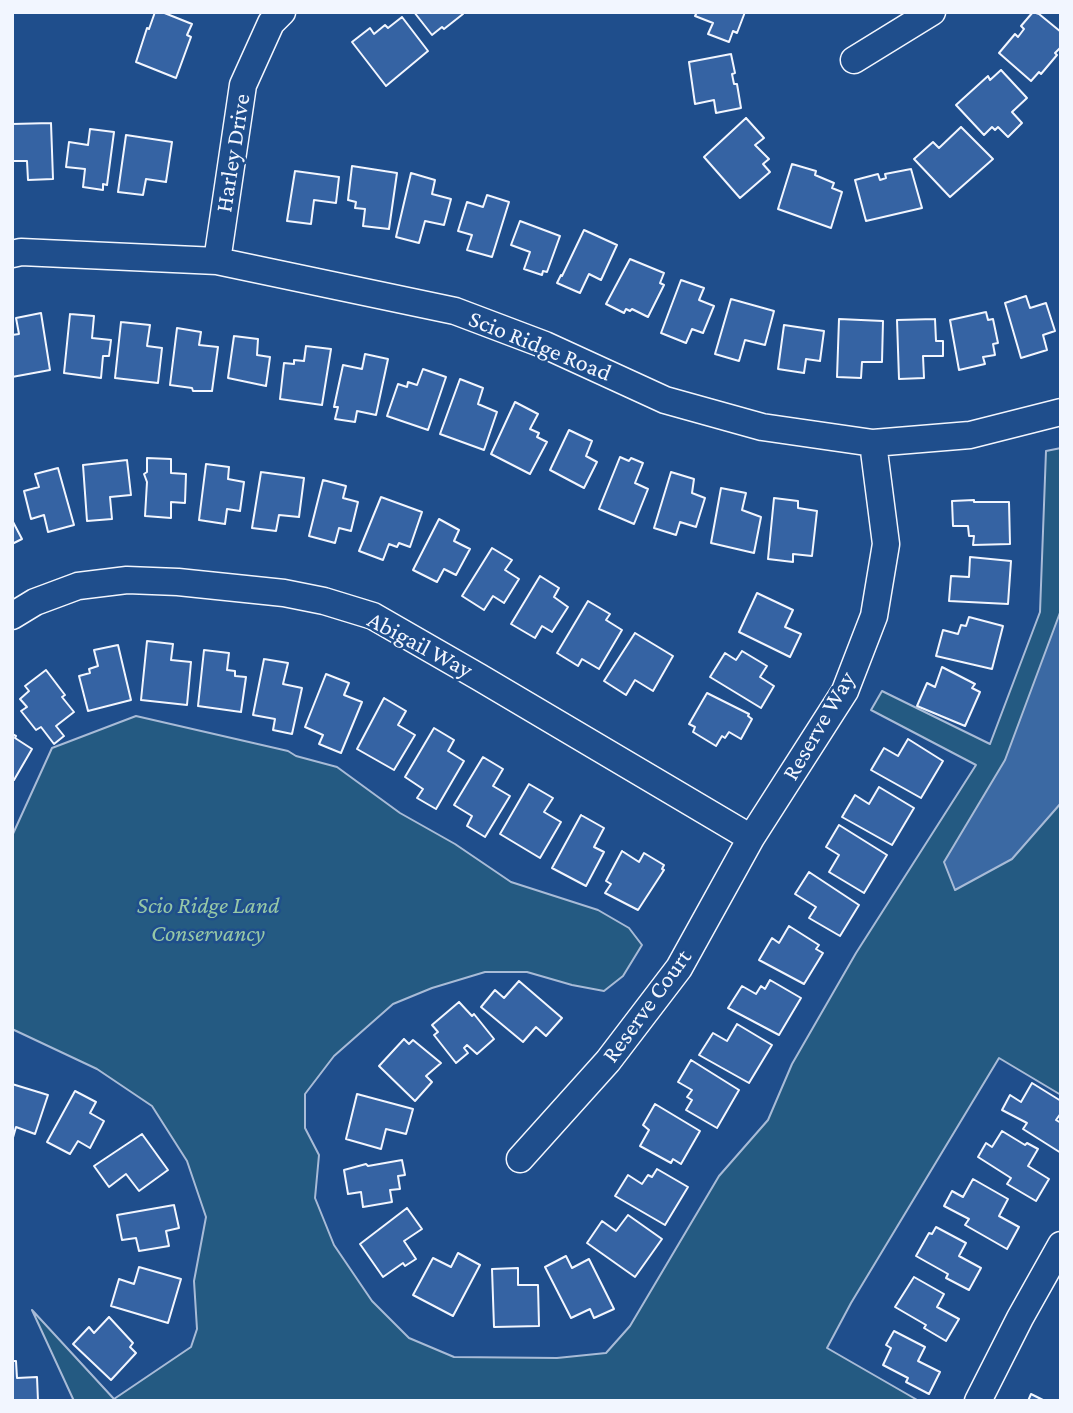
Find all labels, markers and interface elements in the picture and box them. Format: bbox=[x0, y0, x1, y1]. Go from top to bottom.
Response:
street label: Harley Drive bbox=[209, 92, 257, 214]
street label: Scio Ridge Road bbox=[464, 304, 616, 388]
street label: Abigail Way bbox=[363, 605, 477, 685]
street label: Reserve Way bbox=[776, 666, 862, 786]
park label: Scio Ridge Land Conservancy bbox=[137, 892, 279, 948]
street label: Reserve Court bbox=[596, 944, 698, 1068]

